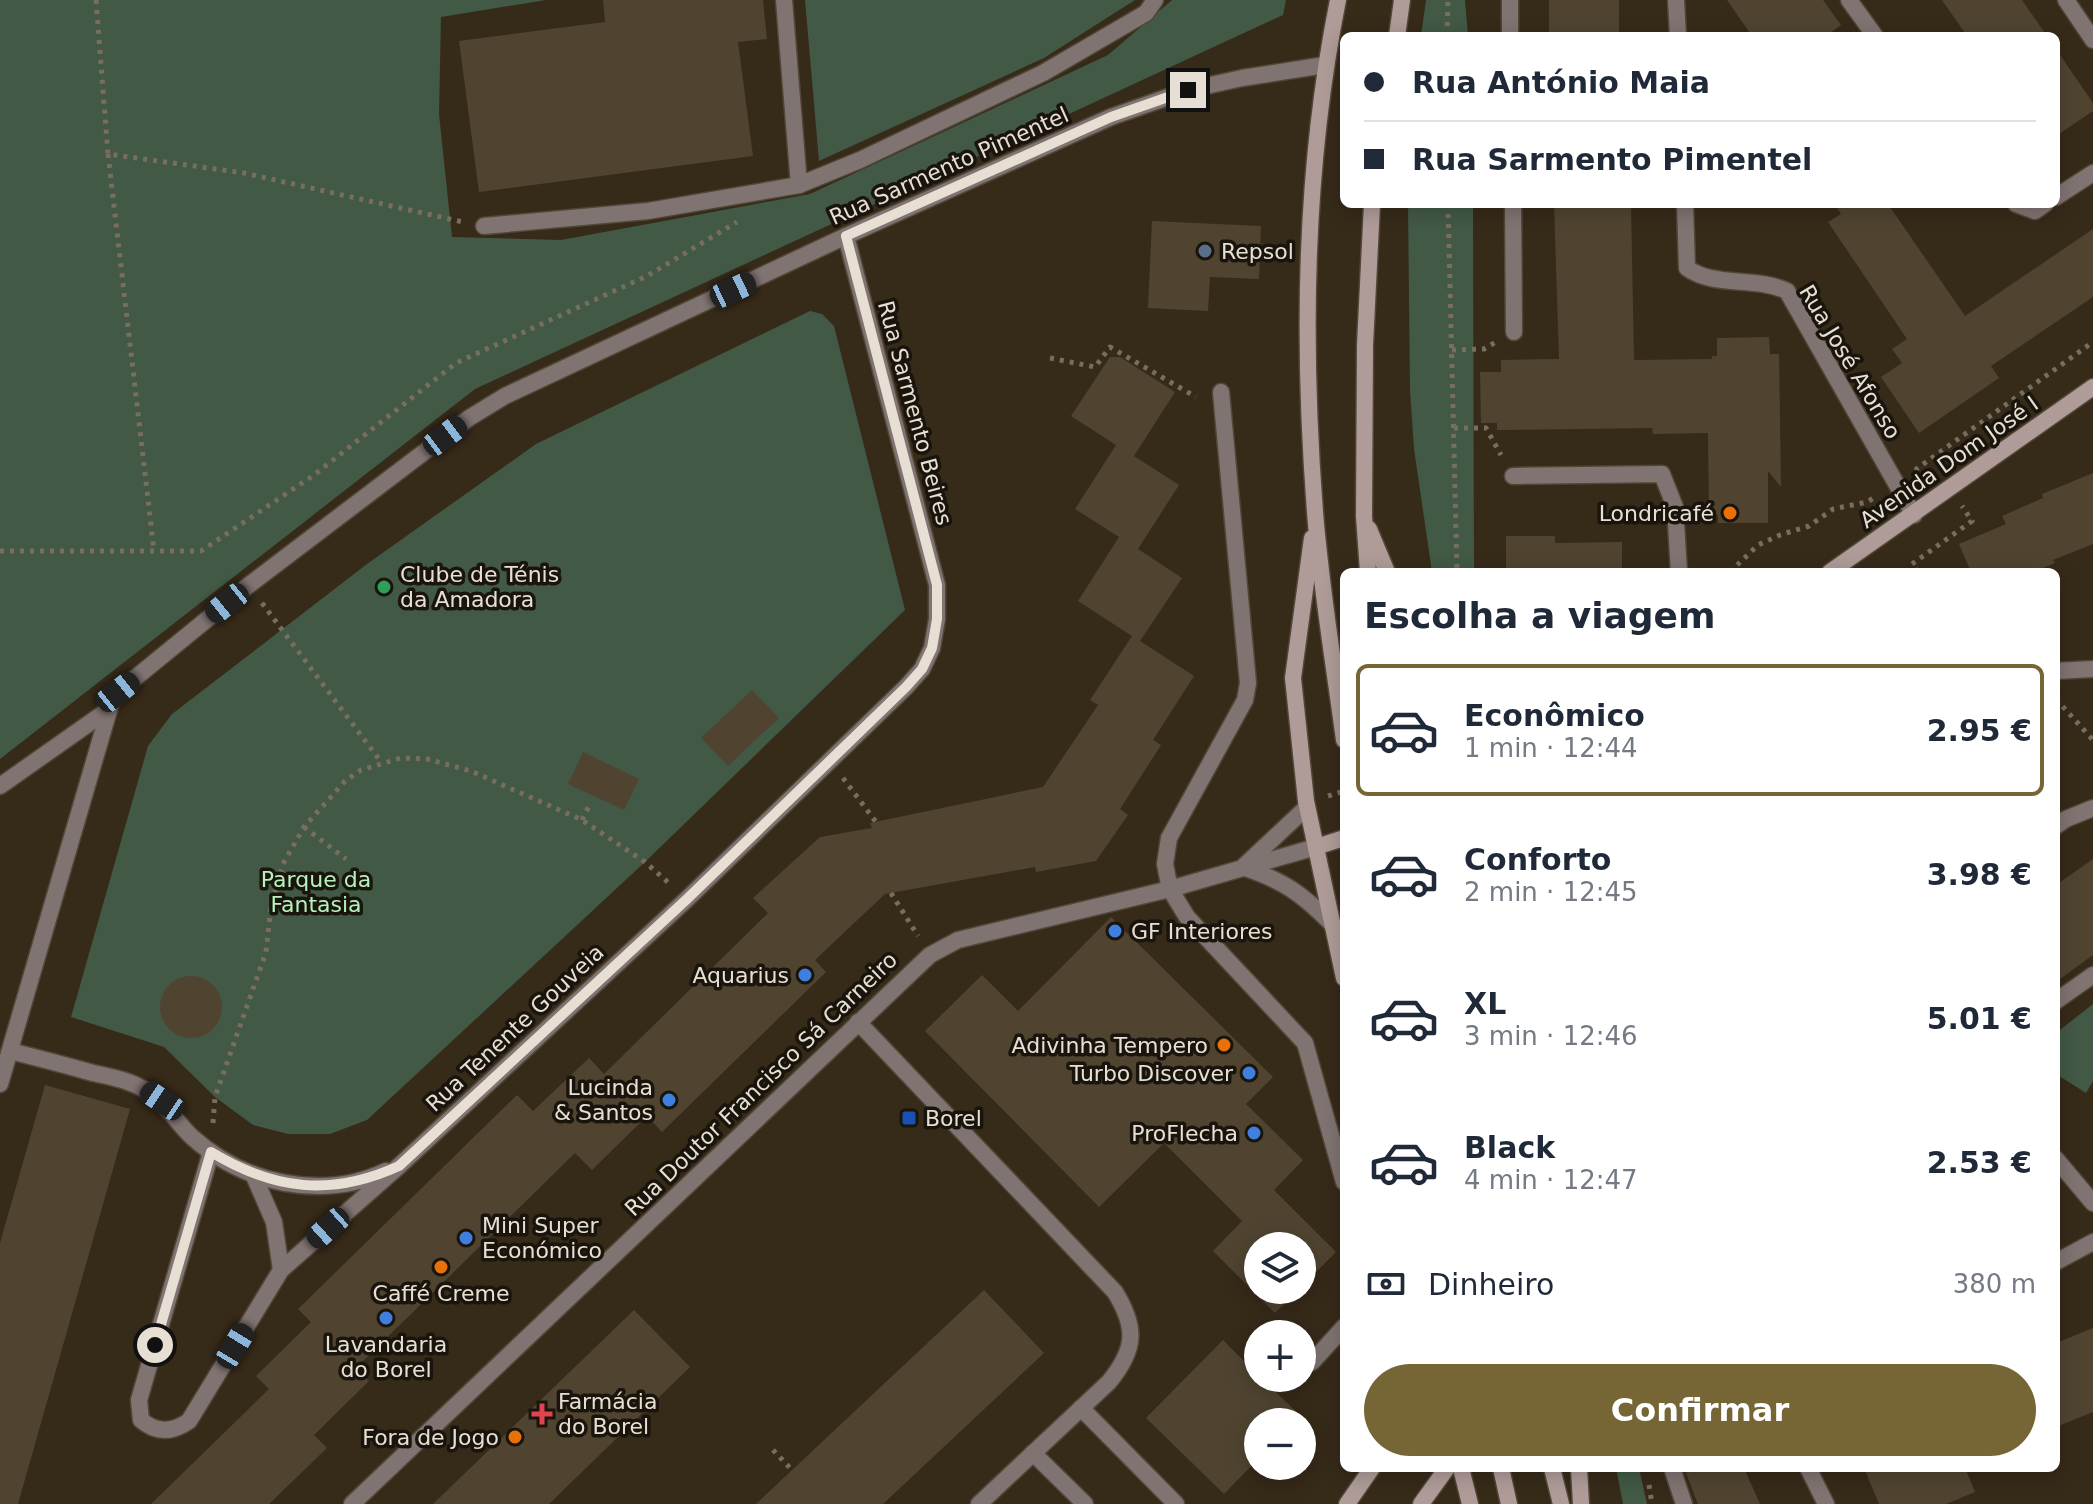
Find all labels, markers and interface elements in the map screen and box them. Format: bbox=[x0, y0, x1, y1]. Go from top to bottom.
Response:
text: Rua António Maia bbox=[1412, 65, 1710, 100]
route end bbox=[1170, 72, 1206, 108]
street label: Rua Sarmento Pimentel bbox=[826, 102, 1072, 230]
text: Rua Sarmento Pimentel bbox=[1412, 142, 1812, 177]
place label: Repsol bbox=[1221, 239, 1294, 264]
marker: Repsol bbox=[1196, 242, 1214, 260]
car bbox=[706, 269, 760, 311]
street label: Rua José Afonso bbox=[1794, 281, 1906, 443]
street label: Rua Sarmento Beires bbox=[873, 298, 957, 528]
street label: Avenida Dom José I bbox=[1855, 391, 2043, 533]
car bbox=[419, 412, 471, 460]
place label: Londricafé bbox=[1599, 501, 1714, 526]
marker: Londricafé bbox=[1721, 504, 1739, 522]
place label: Clube de Ténis da Amadora bbox=[400, 562, 559, 612]
marker: Clube de Ténis da Amadora bbox=[375, 578, 393, 596]
car bbox=[201, 579, 253, 627]
text: Escolha a viagem bbox=[1364, 595, 1716, 636]
car bbox=[92, 668, 144, 716]
icon: car bbox=[1368, 694, 1440, 766]
text: Econômico bbox=[1464, 698, 1645, 733]
text: 2.95 € bbox=[1927, 713, 2032, 748]
text: 1 min · 12:44 bbox=[1464, 733, 1638, 763]
icon: car bbox=[1368, 838, 1440, 910]
text: Conforto bbox=[1464, 842, 1611, 877]
text: 3.98 € bbox=[1927, 857, 2032, 892]
park label: Parque da Fantasia bbox=[261, 867, 371, 917]
text: 2 min · 12:45 bbox=[1464, 877, 1638, 907]
place label: GF Interiores bbox=[1131, 919, 1272, 944]
marker: GF Interiores bbox=[1106, 922, 1124, 940]
street label: Rua Tenente Gouveia bbox=[421, 939, 609, 1117]
street label: Rua Doutor Francisco Sá Carneiro bbox=[620, 947, 902, 1221]
place label: Aquarius bbox=[692, 963, 789, 988]
marker: Aquarius bbox=[796, 966, 814, 984]
icon: car bbox=[1368, 982, 1440, 1054]
text: XL bbox=[1464, 986, 1506, 1021]
text: 5.01 € bbox=[1927, 1001, 2032, 1036]
text: 3 min · 12:46 bbox=[1464, 1021, 1638, 1051]
place label: Adivinha Tempero bbox=[1012, 1033, 1208, 1058]
marker: Adivinha Tempero bbox=[1215, 1036, 1233, 1054]
place label: Turbo Discover bbox=[1069, 1061, 1234, 1086]
marker: Turbo Discover bbox=[1240, 1064, 1258, 1082]
place label: Lucinda & Santos bbox=[554, 1075, 653, 1125]
car bbox=[135, 1078, 189, 1124]
marker: Lucinda & Santos bbox=[660, 1091, 678, 1109]
place label: Borel bbox=[925, 1106, 982, 1131]
marker: Borel bbox=[900, 1109, 918, 1127]
place label: ProFlecha bbox=[1131, 1121, 1238, 1146]
marker: ProFlecha bbox=[1245, 1124, 1263, 1142]
icon: car bbox=[1368, 1126, 1440, 1198]
text: Black bbox=[1464, 1130, 1555, 1165]
text: 2.53 € bbox=[1927, 1145, 2032, 1180]
text: 4 min · 12:47 bbox=[1464, 1165, 1638, 1195]
car bbox=[302, 1203, 354, 1253]
place label: Mini Super Económico bbox=[482, 1213, 602, 1263]
marker: Mini Super Económico bbox=[457, 1229, 475, 1247]
map controls bbox=[1244, 1232, 1316, 1480]
button: layers bbox=[1244, 1232, 1316, 1304]
marker: Caffé Creme bbox=[432, 1258, 450, 1276]
icon: cash bbox=[1364, 1262, 1408, 1306]
text: Dinheiro bbox=[1428, 1267, 1554, 1302]
text: 380 m bbox=[1953, 1269, 2036, 1299]
place label: Caffé Creme bbox=[373, 1281, 509, 1306]
marker: Lavandaria do Borel bbox=[377, 1309, 395, 1327]
car bbox=[212, 1319, 258, 1373]
button: + bbox=[1244, 1320, 1316, 1392]
route start bbox=[137, 1327, 173, 1363]
place label: Lavandaria do Borel bbox=[325, 1332, 447, 1382]
button: Confirmar bbox=[1364, 1364, 2036, 1456]
place label: Farmácia do Borel bbox=[558, 1389, 657, 1439]
marker: Farmácia do Borel bbox=[533, 1405, 551, 1423]
button: − bbox=[1244, 1408, 1316, 1480]
place label: Fora de Jogo bbox=[362, 1425, 499, 1450]
marker: Fora de Jogo bbox=[506, 1428, 524, 1446]

